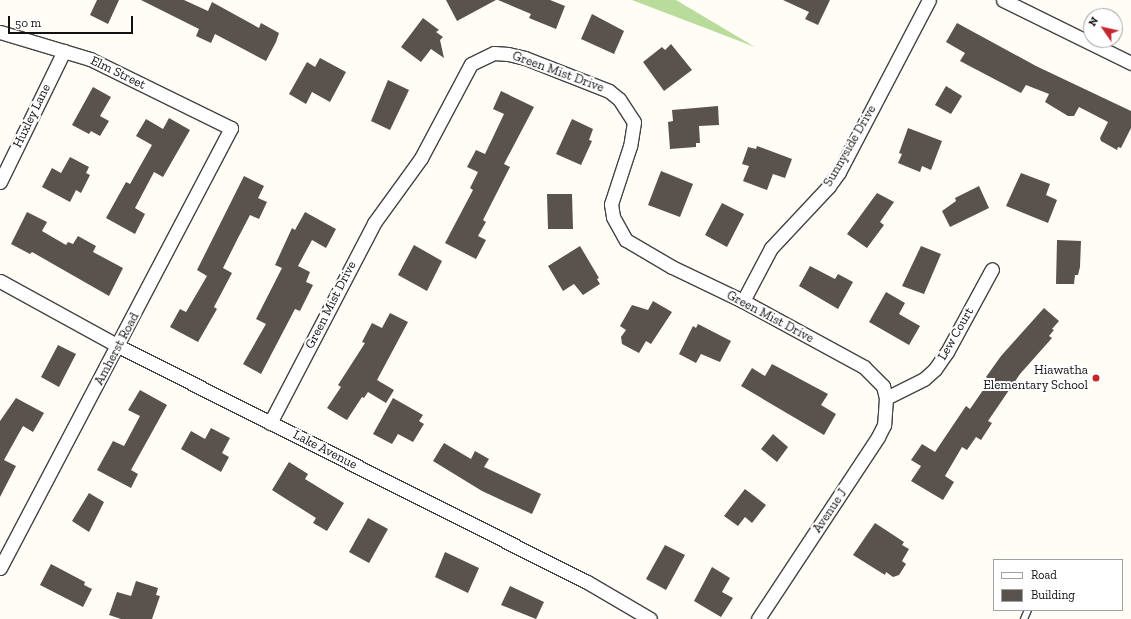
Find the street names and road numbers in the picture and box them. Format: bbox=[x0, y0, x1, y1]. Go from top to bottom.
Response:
street label: Green Mist Drive bbox=[510, 48, 606, 96]
street label: Elm Street bbox=[88, 53, 148, 93]
street label: Huxley Lane bbox=[10, 81, 54, 151]
street label: Sunnyside Drive bbox=[820, 103, 880, 189]
street label: Green Mist Drive bbox=[302, 259, 360, 351]
street label: Green Mist Drive bbox=[724, 288, 816, 346]
street label: Lew Court bbox=[935, 305, 977, 363]
street label: Amherst Road bbox=[91, 310, 143, 388]
street label: Lake Avenue bbox=[290, 427, 360, 473]
street label: Avenue J bbox=[810, 486, 850, 536]

